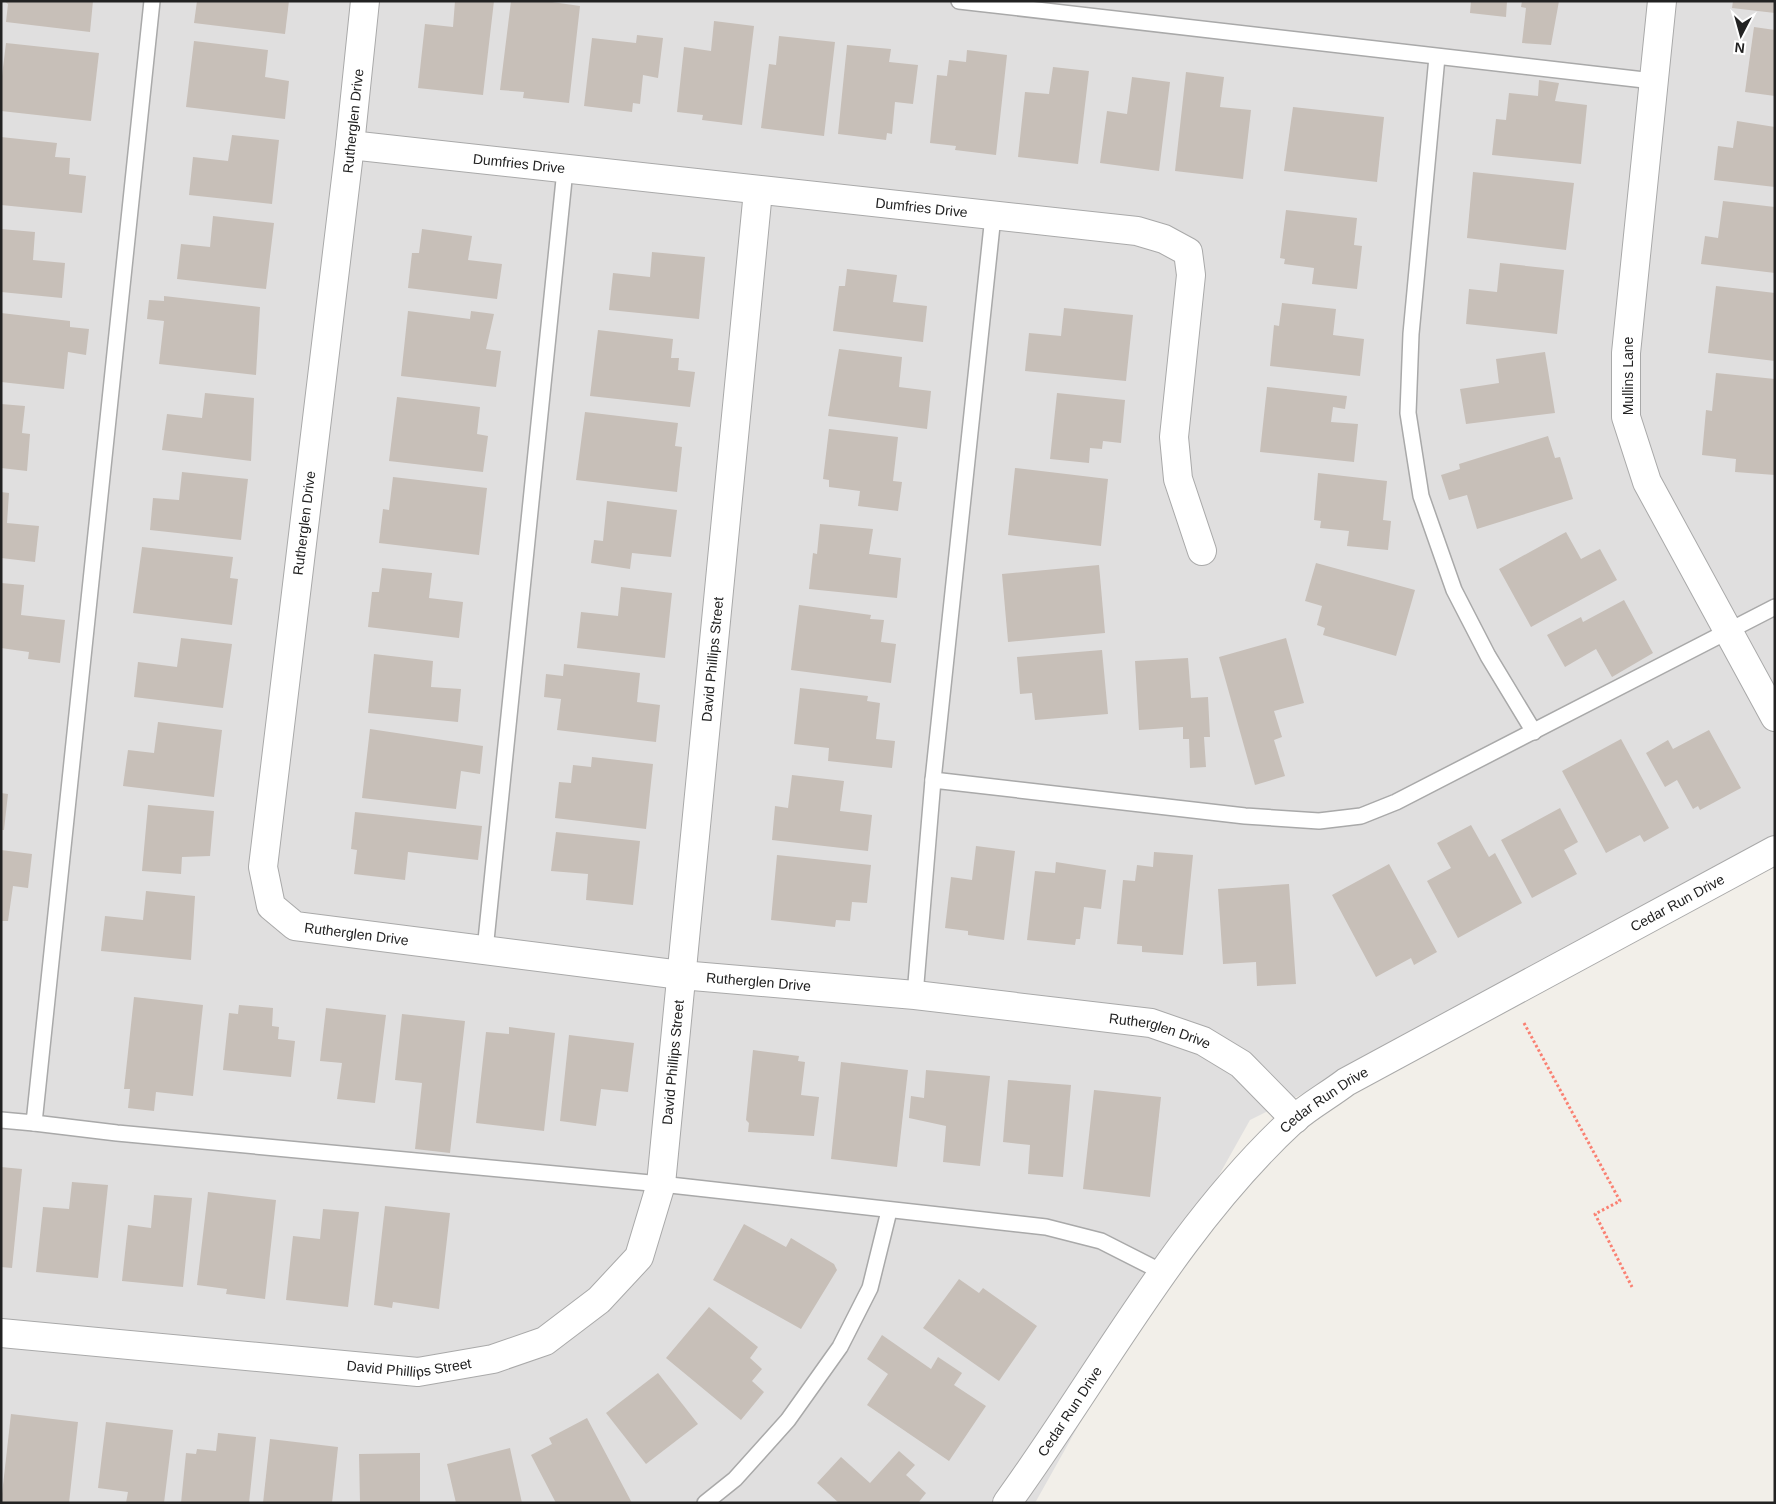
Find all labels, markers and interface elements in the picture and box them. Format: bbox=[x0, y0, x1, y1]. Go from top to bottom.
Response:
north arrow bbox=[1716, 10, 1766, 60]
text: N bbox=[1734, 39, 1746, 56]
street label: Rutherglen Drive bbox=[340, 68, 366, 174]
street label: Dumfries Drive bbox=[472, 150, 566, 176]
street label: Dumfries Drive bbox=[875, 194, 969, 220]
street label: Mullins Lane bbox=[1620, 336, 1636, 415]
street label: Rutherglen Drive bbox=[290, 470, 318, 576]
street label: David Phillips Street bbox=[698, 596, 726, 722]
street label: Cedar Run Drive bbox=[1628, 871, 1727, 935]
street label: Rutherglen Drive bbox=[303, 919, 410, 948]
street label: Rutherglen Drive bbox=[705, 969, 812, 994]
street label: David Phillips Street bbox=[659, 999, 687, 1126]
street label: Rutherglen Drive bbox=[1108, 1010, 1214, 1052]
street label: Cedar Run Drive bbox=[1276, 1064, 1371, 1136]
street label: David Phillips Street bbox=[346, 1355, 473, 1380]
street label: Cedar Run Drive bbox=[1034, 1363, 1105, 1459]

